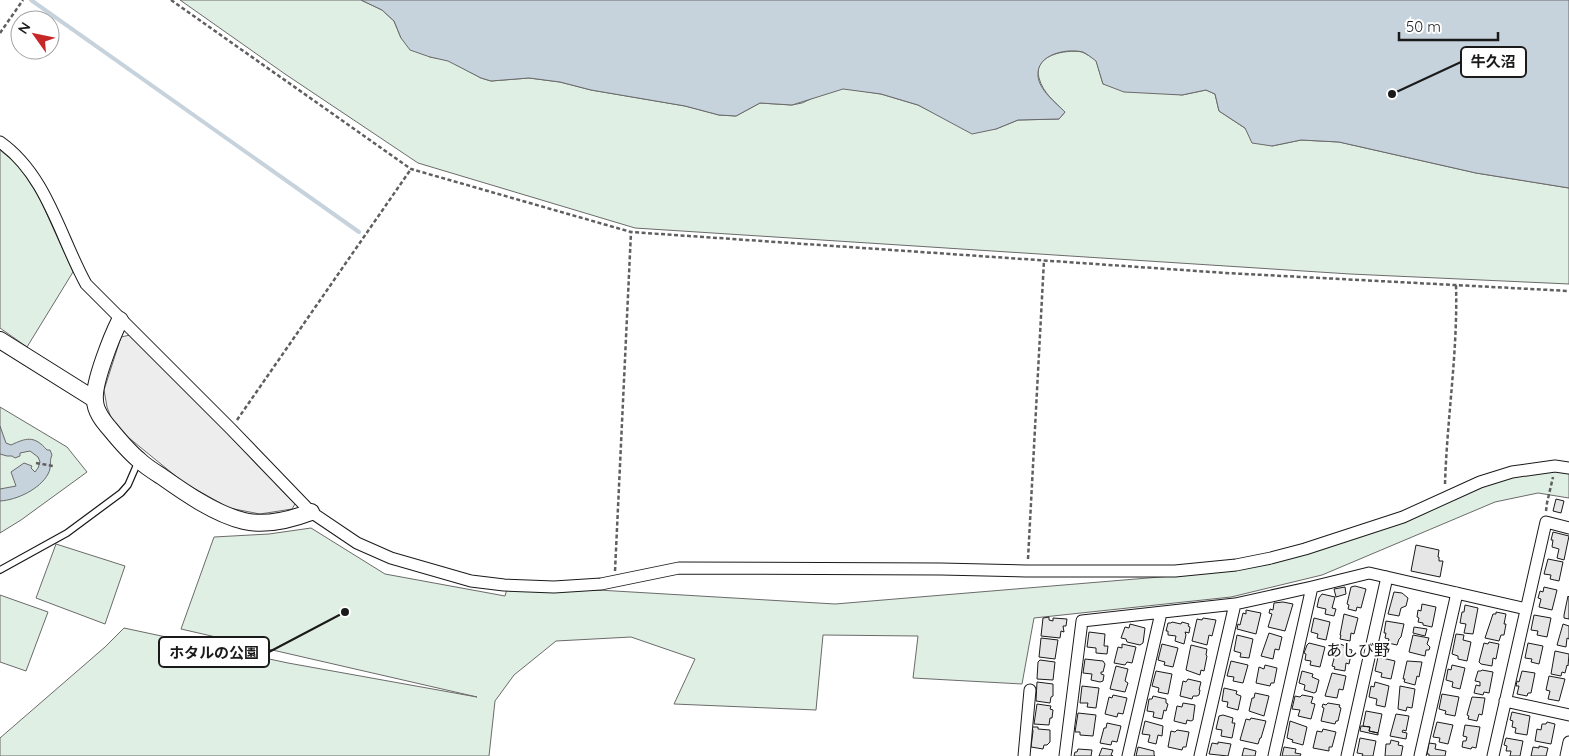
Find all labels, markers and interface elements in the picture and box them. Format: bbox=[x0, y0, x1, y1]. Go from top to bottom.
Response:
north arrow bbox=[10, 10, 60, 60]
scale bar bbox=[1399, 10, 1498, 42]
text: 50 m bbox=[1406, 17, 1441, 36]
text: N bbox=[14, 19, 34, 37]
callout: 牛久沼 bbox=[1461, 47, 1526, 77]
text: 牛久沼 bbox=[1470, 52, 1516, 71]
callout: ホタルの公園 bbox=[159, 637, 269, 667]
district label: あしび野 bbox=[1326, 640, 1390, 660]
text: ホタルの公園 bbox=[169, 643, 259, 662]

